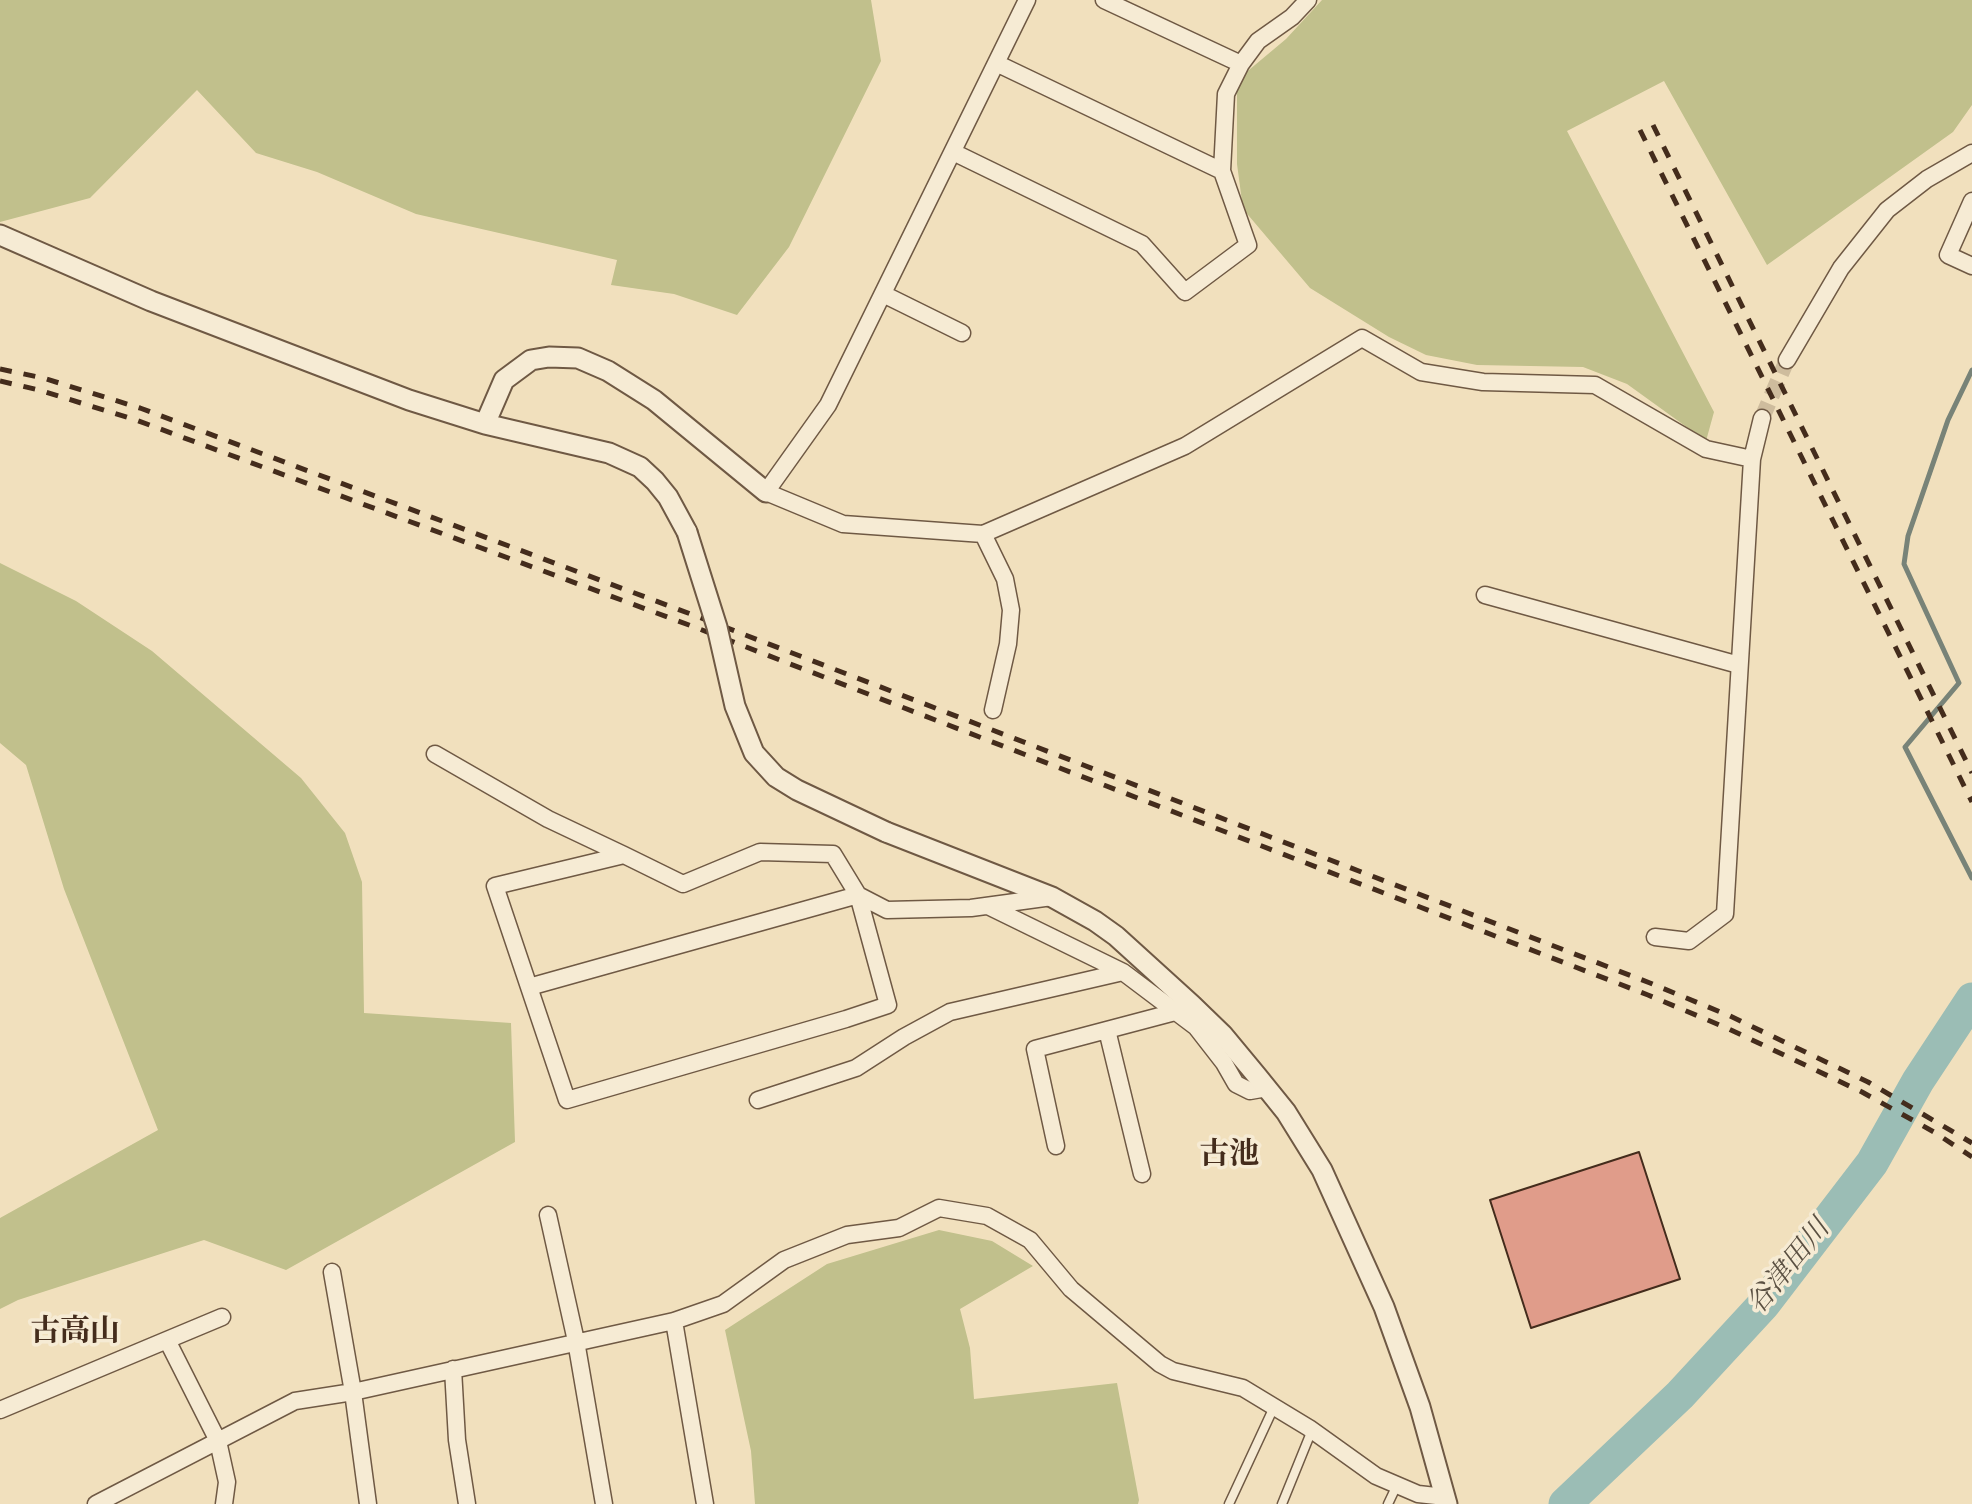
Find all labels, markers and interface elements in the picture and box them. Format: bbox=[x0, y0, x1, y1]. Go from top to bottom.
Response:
district label: 古池 bbox=[1199, 1139, 1259, 1175]
water label: 谷津田川 bbox=[1742, 1214, 1838, 1322]
district label: 古高山 bbox=[30, 1316, 120, 1352]

